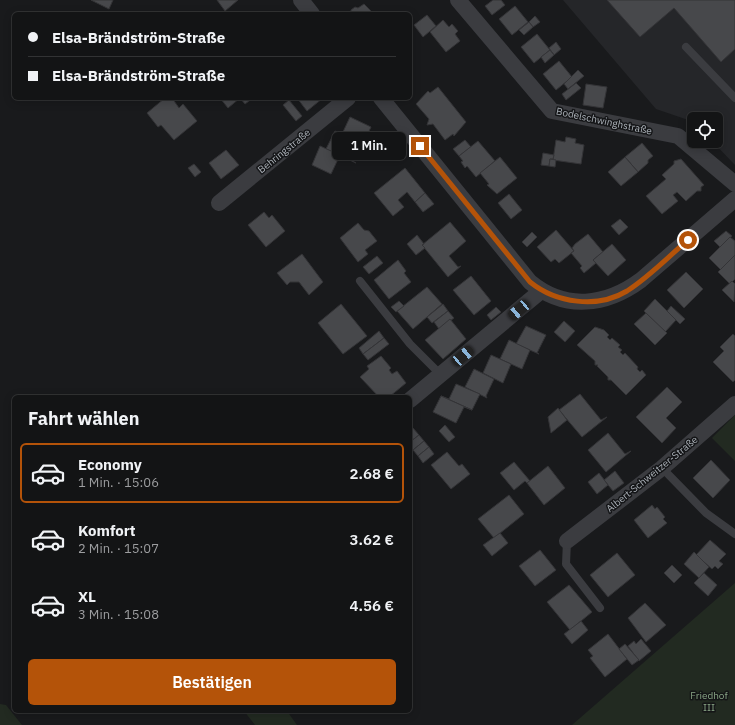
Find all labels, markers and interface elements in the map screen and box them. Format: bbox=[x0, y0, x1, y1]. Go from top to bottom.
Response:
text: Elsa-Brändström-Straße bbox=[52, 28, 225, 47]
text: Elsa-Brändström-Straße bbox=[52, 66, 225, 85]
street label: Bodelschwinghstraße bbox=[555, 104, 654, 138]
map controls bbox=[687, 112, 723, 148]
button: locate bbox=[687, 112, 723, 148]
street label: Behringstraße bbox=[255, 125, 313, 176]
callout: 1 Min. bbox=[332, 132, 406, 160]
text: 1 Min. bbox=[351, 137, 387, 154]
route end bbox=[411, 137, 429, 155]
route start bbox=[679, 231, 697, 249]
car bbox=[506, 298, 532, 322]
car bbox=[450, 344, 476, 368]
text: Fahrt wählen bbox=[28, 407, 139, 430]
street label: Albert-Schweitzer-Straße bbox=[603, 433, 701, 515]
icon: car bbox=[30, 455, 66, 491]
text: Economy bbox=[78, 455, 142, 474]
text: 2.68 € bbox=[350, 464, 394, 483]
text: 1 Min. · 15:06 bbox=[78, 474, 159, 491]
icon: car bbox=[30, 521, 66, 557]
text: Komfort bbox=[78, 521, 136, 540]
text: 3.62 € bbox=[350, 530, 394, 549]
text: 2 Min. · 15:07 bbox=[78, 540, 159, 557]
icon: car bbox=[30, 587, 66, 623]
text: XL bbox=[78, 587, 96, 606]
text: 4.56 € bbox=[350, 596, 394, 615]
text: 3 Min. · 15:08 bbox=[78, 606, 159, 623]
button: Bestätigen bbox=[28, 659, 396, 705]
park label: Friedhof III bbox=[690, 689, 728, 714]

